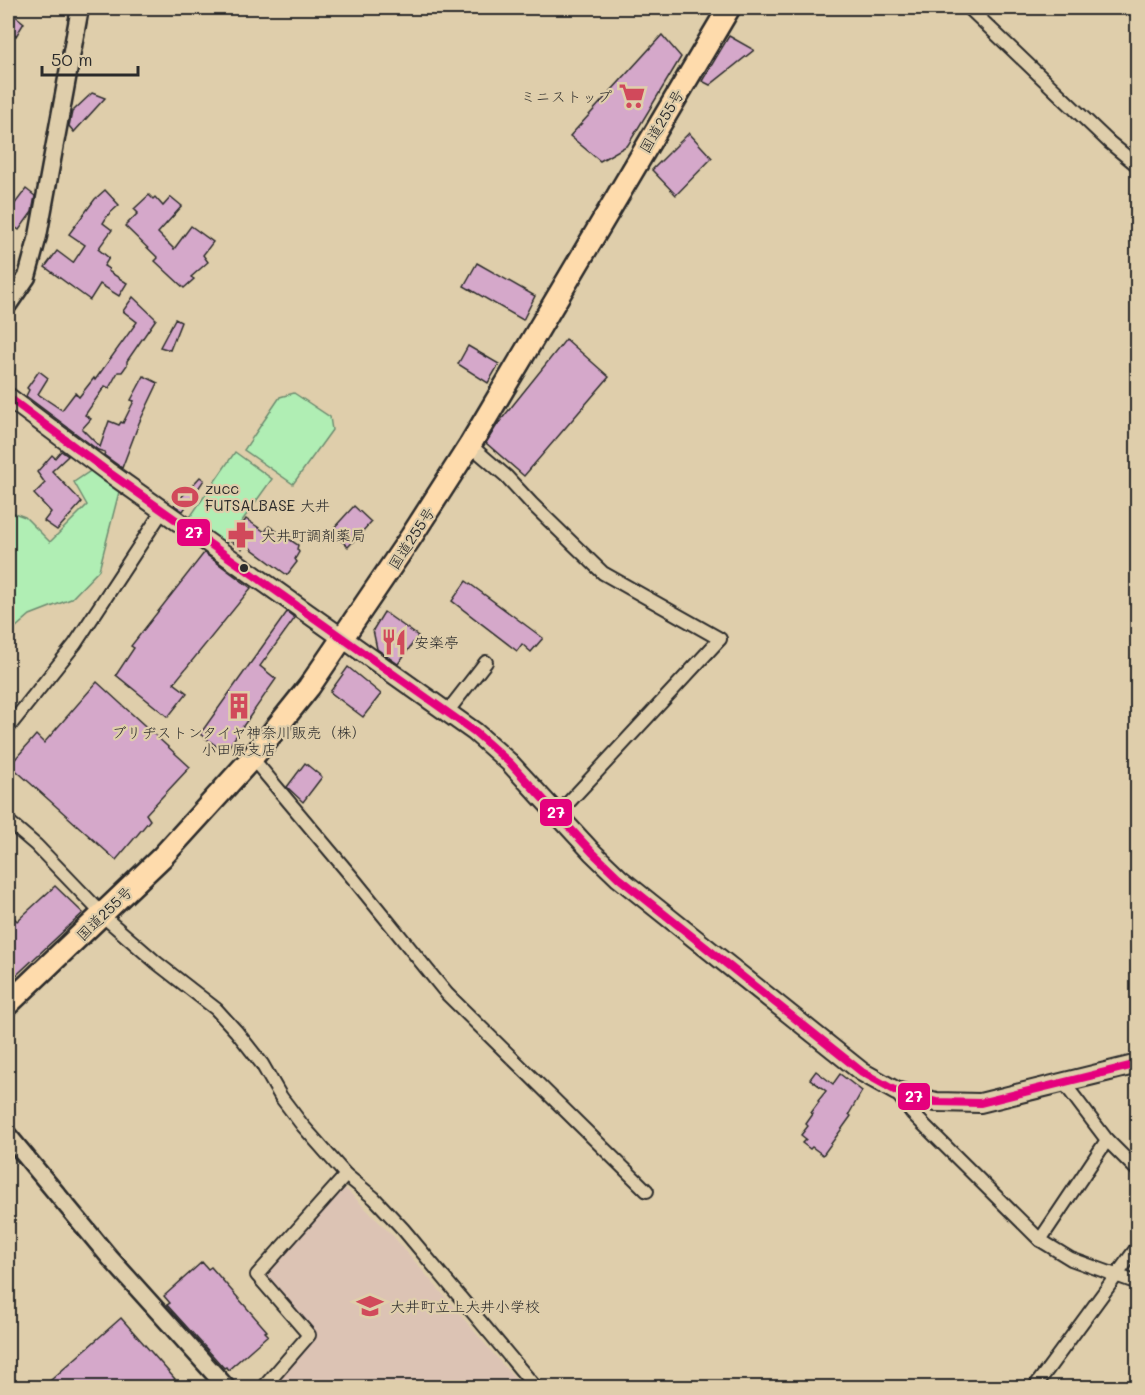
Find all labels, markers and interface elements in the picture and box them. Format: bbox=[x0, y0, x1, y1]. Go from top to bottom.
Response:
scale bar bbox=[42, 39, 138, 77]
text: 50 m bbox=[51, 47, 93, 71]
supermarket icon: ミニストップ bbox=[617, 81, 647, 111]
street label: 国道255号 bbox=[634, 85, 688, 157]
place label: ミニストップ bbox=[520, 86, 612, 106]
place label: zucc FUTSALBASE 大井 bbox=[205, 478, 330, 515]
sports icon: zucc FUTSALBASE 大井 bbox=[170, 482, 200, 512]
street label: 国道255号 bbox=[383, 503, 439, 573]
line badge: 27 bbox=[176, 518, 211, 547]
pharmacy icon: 大井町調剤薬局 bbox=[226, 520, 256, 550]
text: 27 bbox=[185, 521, 203, 542]
place label: 大井町調剤薬局 bbox=[261, 525, 366, 545]
unlabelled marker bbox=[238, 562, 250, 574]
restaurant icon: 安楽亭 bbox=[379, 627, 409, 657]
place label: 安楽亭 bbox=[414, 632, 459, 652]
building icon: ブリヂストンタイヤ神奈川販売（株） 小田原支店 bbox=[224, 691, 254, 721]
place label: ブリヂストンタイヤ神奈川販売（株） 小田原支店 bbox=[111, 722, 367, 759]
line badge: 27 bbox=[539, 798, 573, 827]
text: 27 bbox=[547, 801, 565, 822]
street label: 国道255号 bbox=[72, 881, 136, 945]
line badge: 27 bbox=[897, 1082, 931, 1111]
text: 27 bbox=[905, 1085, 923, 1106]
school or university icon: 大井町立上大井小学校 bbox=[355, 1291, 385, 1321]
place label: 大井町立上大井小学校 bbox=[390, 1296, 540, 1316]

